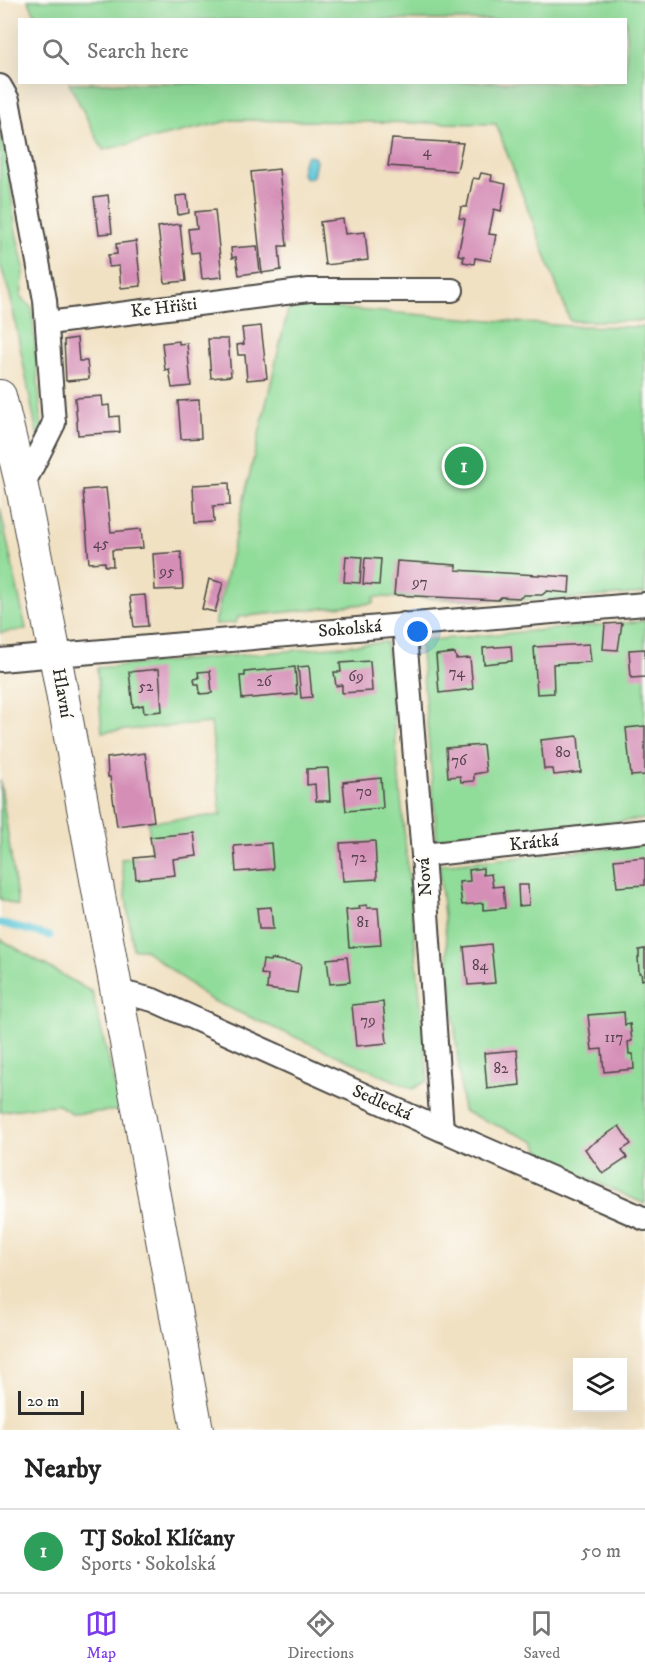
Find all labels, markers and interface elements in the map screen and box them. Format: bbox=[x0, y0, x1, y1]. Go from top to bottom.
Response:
search box bbox=[18, 18, 627, 84]
icon: search bbox=[39, 35, 72, 68]
text: Search here bbox=[87, 38, 189, 65]
house number: 4 bbox=[423, 142, 432, 161]
street label: Ke Hřišti bbox=[130, 293, 198, 323]
pin: 1 bbox=[444, 444, 484, 488]
house number: 45 bbox=[93, 534, 110, 553]
house number: 95 bbox=[159, 562, 175, 581]
house number: 97 bbox=[411, 573, 428, 592]
street label: Sokolská bbox=[317, 615, 383, 643]
your location bbox=[403, 617, 432, 646]
house number: 74 bbox=[449, 663, 466, 682]
street label: Hlavní bbox=[47, 666, 77, 721]
house number: 69 bbox=[348, 667, 364, 686]
house number: 26 bbox=[256, 672, 273, 691]
house number: 52 bbox=[139, 677, 154, 696]
house number: 80 bbox=[555, 743, 571, 762]
house number: 76 bbox=[451, 751, 468, 770]
house number: 70 bbox=[356, 782, 372, 801]
street label: Krátká bbox=[508, 829, 560, 857]
house number: 72 bbox=[351, 848, 367, 867]
street label: Nová bbox=[413, 857, 437, 897]
house number: 81 bbox=[356, 913, 370, 932]
house number: 84 bbox=[472, 956, 488, 975]
house number: 79 bbox=[360, 1011, 376, 1030]
house number: 117 bbox=[605, 1028, 624, 1047]
house number: 82 bbox=[494, 1059, 509, 1078]
street label: Sedlecká bbox=[349, 1080, 416, 1126]
map controls bbox=[573, 1358, 627, 1412]
button: layers bbox=[573, 1358, 627, 1412]
scale bar bbox=[18, 1388, 84, 1416]
text: 20 m bbox=[27, 1391, 59, 1411]
text: Nearby bbox=[24, 1453, 101, 1486]
text: TJ Sokol Klíčany bbox=[81, 1525, 234, 1552]
text: 1 bbox=[40, 1539, 47, 1564]
text: 50 m bbox=[581, 1539, 621, 1564]
text: Sports · Sokolská bbox=[81, 1552, 216, 1577]
tab: Map bbox=[85, 1607, 118, 1663]
tab: Directions bbox=[287, 1607, 354, 1663]
tab: Saved bbox=[523, 1607, 560, 1663]

